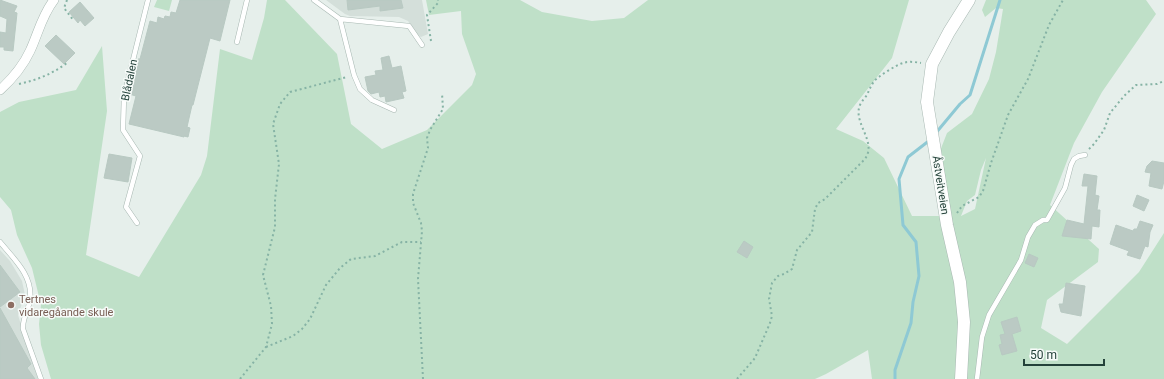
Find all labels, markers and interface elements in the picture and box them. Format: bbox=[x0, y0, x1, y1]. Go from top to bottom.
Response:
street label: Blådalen bbox=[119, 58, 140, 102]
street label: Åstveitveien bbox=[929, 155, 953, 215]
place label: Tertnes vidaregåande skule bbox=[19, 293, 114, 319]
marker: Tertnes vidaregåande skule bbox=[6, 300, 16, 310]
scale bar bbox=[1024, 341, 1104, 367]
text: 50 m bbox=[1030, 348, 1057, 362]

